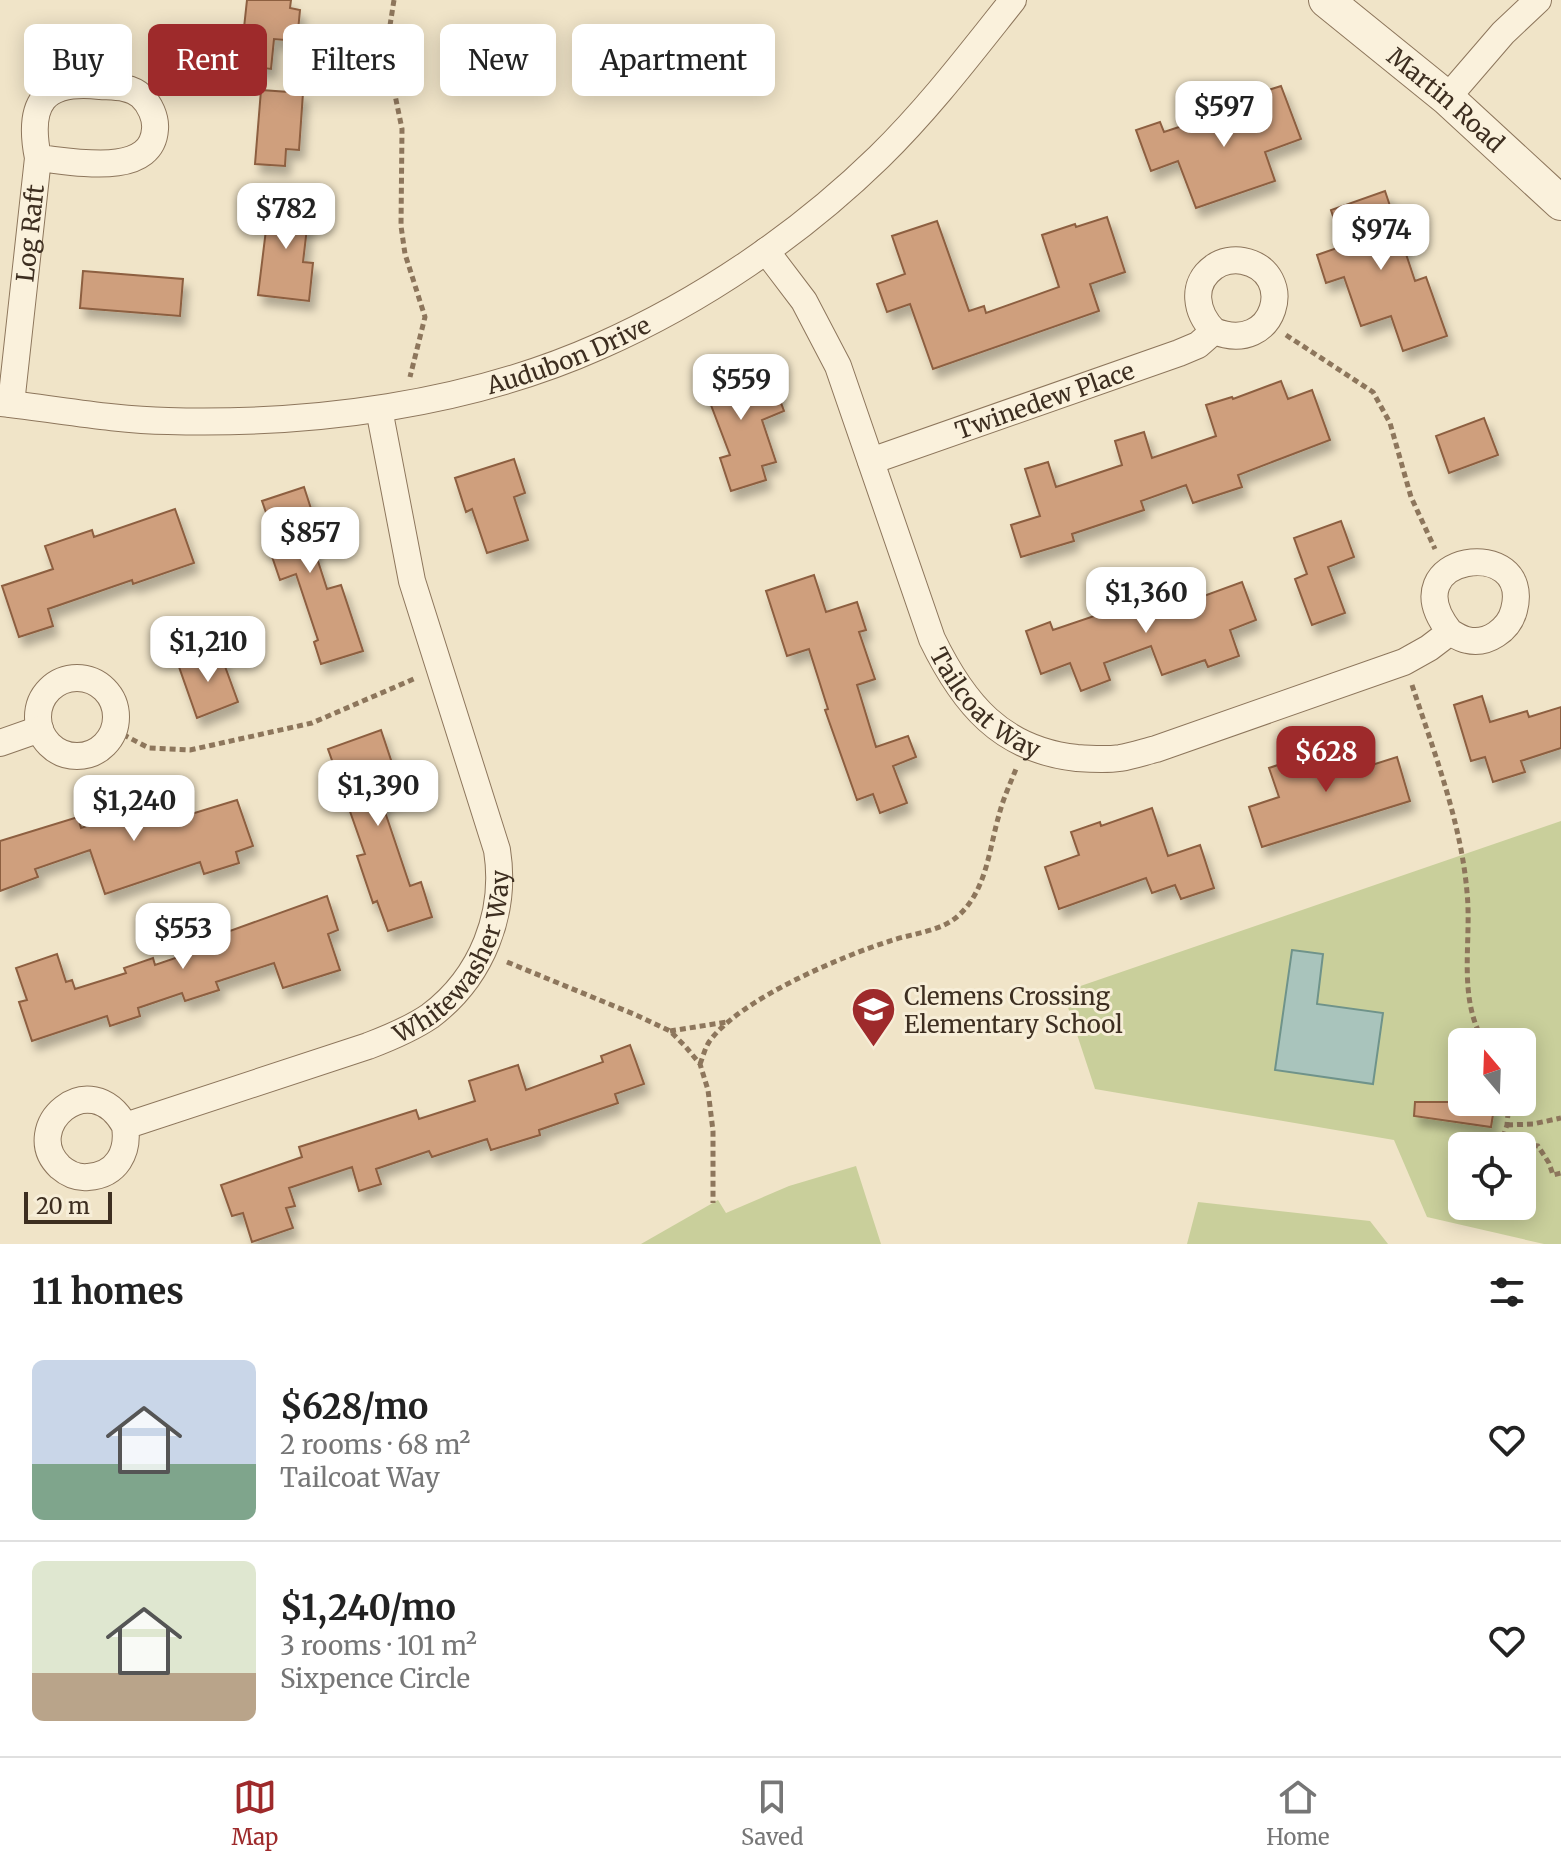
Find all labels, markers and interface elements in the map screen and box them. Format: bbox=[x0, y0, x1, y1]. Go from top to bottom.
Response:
chip: Buy bbox=[24, 24, 132, 96]
chip: Rent bbox=[148, 24, 267, 96]
chip: Filters bbox=[283, 24, 424, 96]
chip: New bbox=[440, 24, 556, 96]
chip: Apartment bbox=[572, 24, 775, 96]
street label: Martin Road bbox=[1381, 41, 1511, 159]
pin: $597 bbox=[1177, 81, 1271, 149]
text: $597 bbox=[1193, 90, 1255, 123]
street label: Log Raft bbox=[9, 182, 51, 283]
pin: $782 bbox=[239, 183, 333, 251]
text: $782 bbox=[255, 192, 317, 225]
pin: $974 bbox=[1334, 204, 1428, 272]
text: $974 bbox=[1350, 213, 1412, 246]
street label: Audubon Drive bbox=[482, 309, 655, 401]
pin: $559 bbox=[694, 354, 788, 422]
street label: Twinedew Place bbox=[951, 354, 1138, 446]
text: $559 bbox=[711, 363, 771, 396]
pin: $857 bbox=[263, 507, 357, 575]
text: $857 bbox=[279, 516, 341, 549]
pin: $1,360 bbox=[1081, 567, 1211, 635]
text: $1,360 bbox=[1104, 576, 1188, 609]
pin: $1,210 bbox=[143, 616, 273, 684]
text: $1,210 bbox=[168, 625, 248, 658]
street label: Tailcoat Way bbox=[923, 642, 1045, 765]
pin: $628 bbox=[1279, 726, 1373, 794]
text: $628 bbox=[1294, 735, 1358, 768]
pin: $1,390 bbox=[313, 760, 443, 828]
text: $1,390 bbox=[336, 769, 420, 802]
pin: $1,240 bbox=[69, 775, 199, 843]
text: $1,240 bbox=[92, 784, 176, 817]
street label: Whitewasher Way bbox=[387, 870, 515, 1050]
pin: $553 bbox=[136, 903, 230, 971]
text: $553 bbox=[154, 912, 212, 945]
place label: Clemens Crossing Elementary School bbox=[904, 981, 1123, 1040]
school or university icon: Clemens Crossing Elementary School bbox=[849, 986, 897, 1049]
north arrow bbox=[1448, 1028, 1536, 1116]
map controls bbox=[1448, 1028, 1536, 1220]
button: locate bbox=[1448, 1132, 1536, 1220]
scale bar bbox=[24, 1188, 112, 1224]
text: 20 m bbox=[36, 1192, 90, 1220]
icon: filters bbox=[1485, 1270, 1529, 1314]
text: 11 homes bbox=[32, 1271, 184, 1313]
text: $628/mo bbox=[280, 1386, 428, 1428]
icon: home bbox=[96, 1392, 192, 1488]
icon: heart bbox=[1485, 1418, 1529, 1462]
text: 2 rooms · 68 m² bbox=[280, 1428, 470, 1461]
text: Tailcoat Way bbox=[280, 1461, 440, 1494]
text: $1,240/mo bbox=[280, 1587, 456, 1629]
icon: home bbox=[96, 1593, 192, 1689]
icon: heart bbox=[1485, 1619, 1529, 1663]
text: 3 rooms · 101 m² bbox=[280, 1629, 477, 1662]
text: Sixpence Circle bbox=[280, 1662, 470, 1695]
tab: Map bbox=[231, 1775, 278, 1851]
tab: Saved bbox=[741, 1775, 803, 1851]
tab: Home bbox=[1266, 1775, 1330, 1851]

